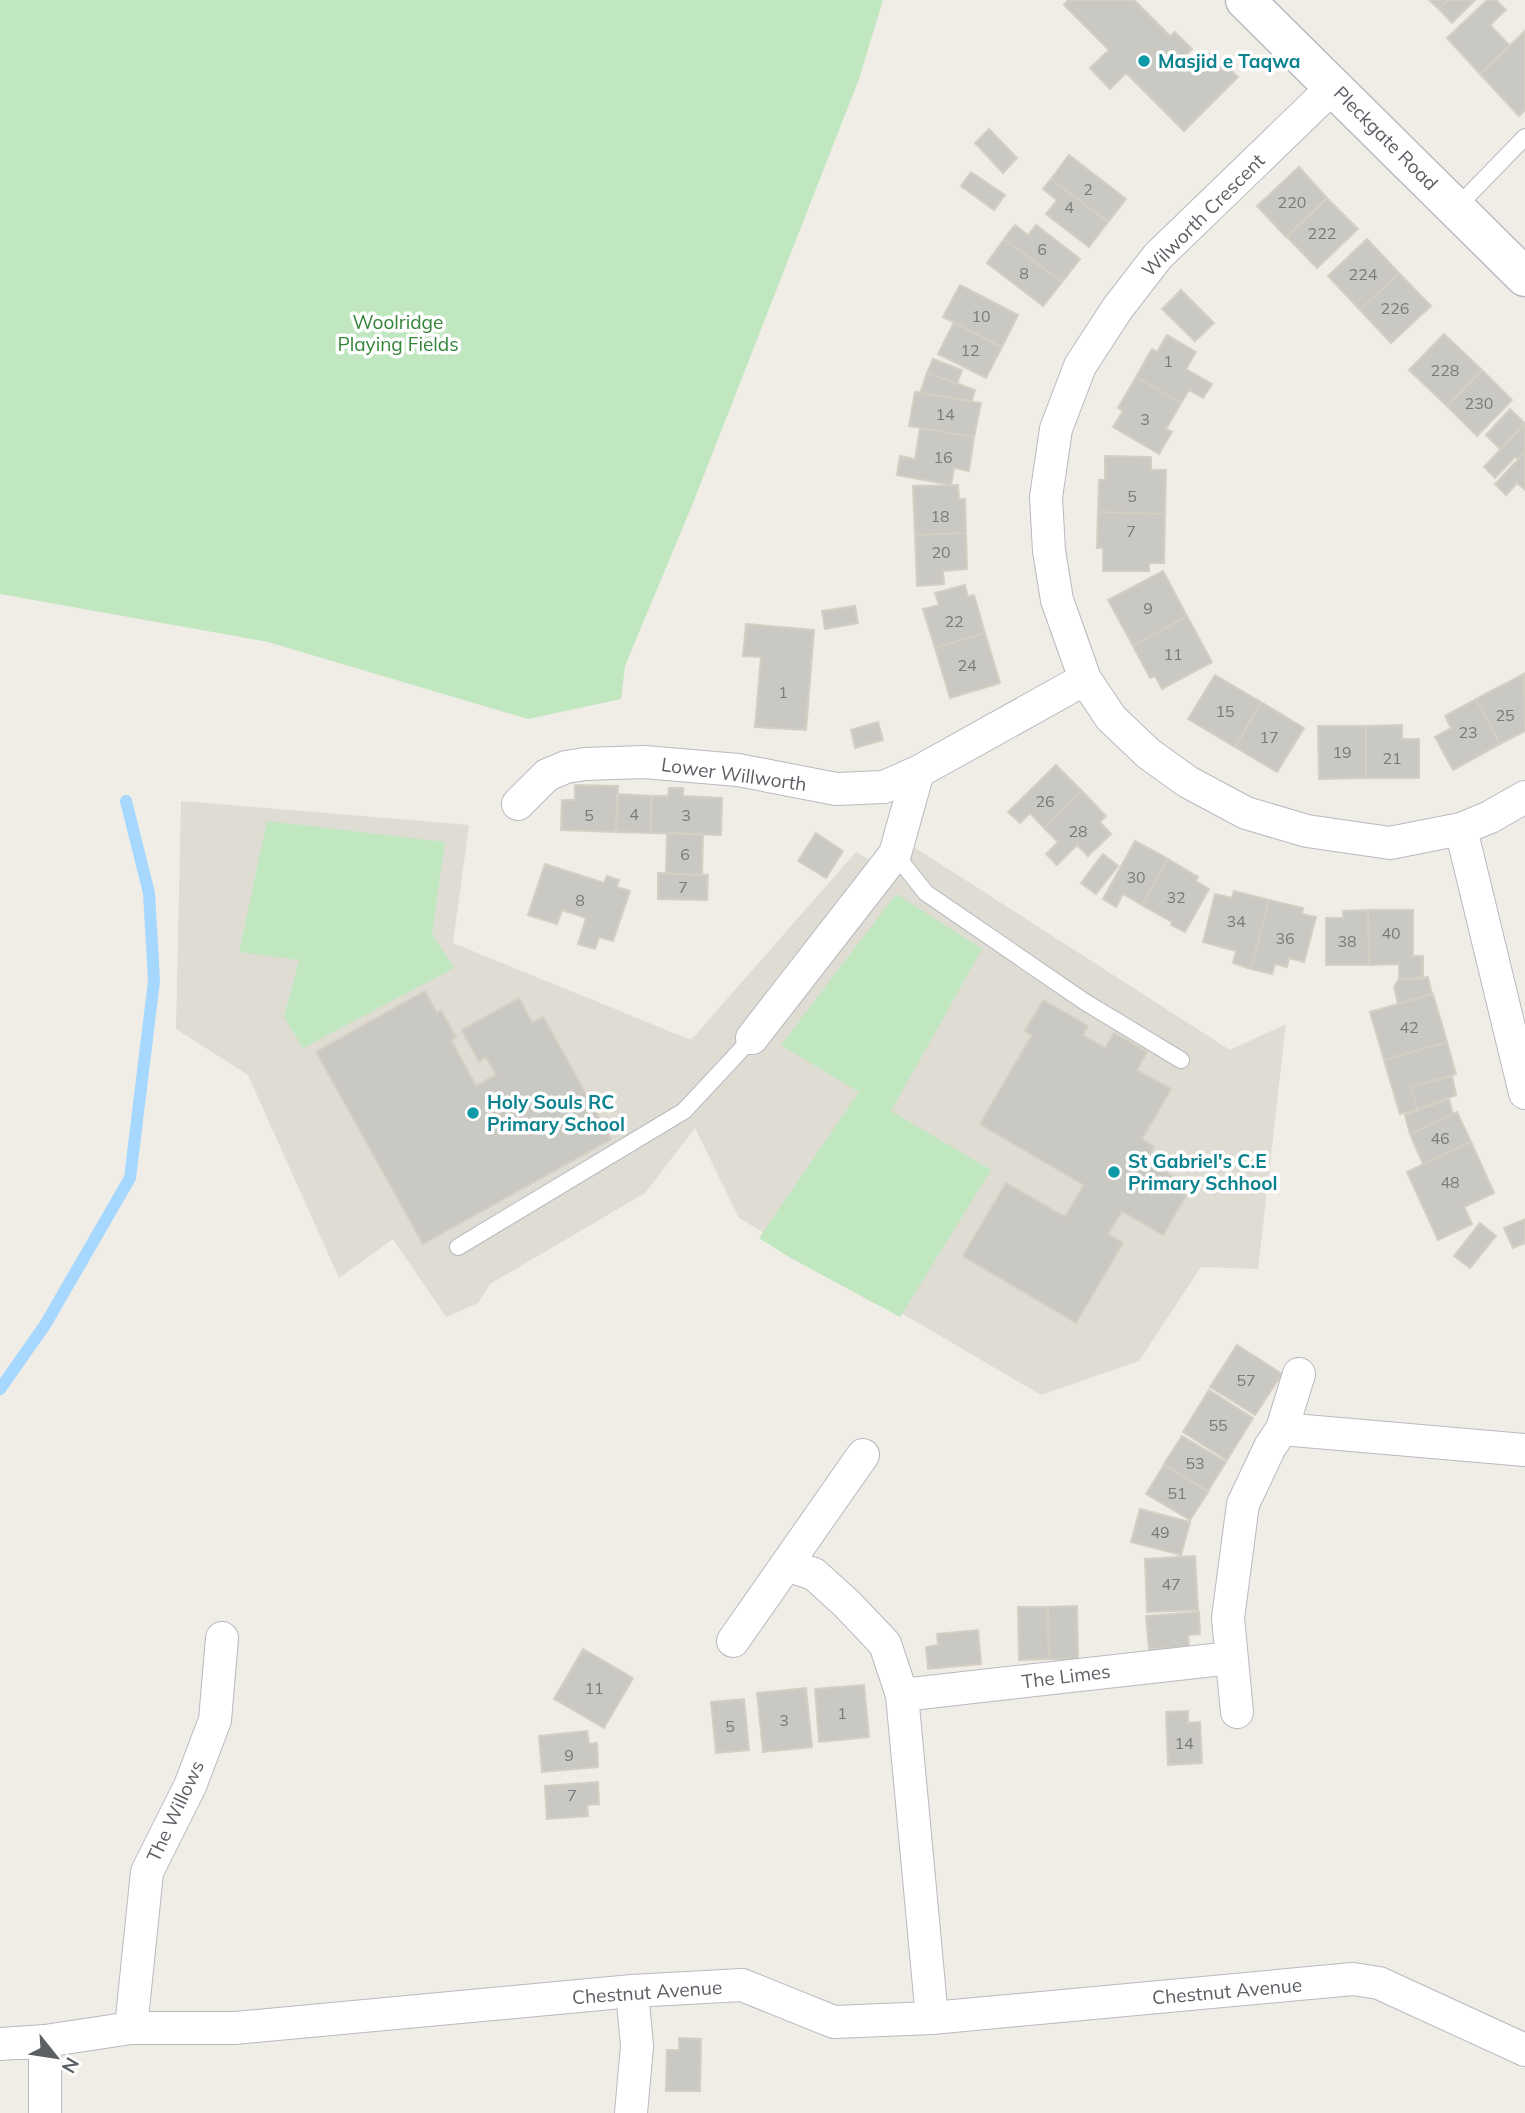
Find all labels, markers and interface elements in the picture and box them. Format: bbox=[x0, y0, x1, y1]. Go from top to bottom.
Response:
place label: Masjid e Taqwa bbox=[1158, 49, 1301, 73]
marker: Masjid e Taqwa bbox=[1136, 53, 1152, 69]
street label: Pleckgate Road bbox=[1329, 81, 1443, 195]
street label: Wilworth Crescent bbox=[1136, 148, 1270, 282]
house number: 2 bbox=[1083, 179, 1093, 199]
house number: 220 bbox=[1278, 192, 1306, 212]
house number: 4 bbox=[1064, 197, 1074, 217]
house number: 222 bbox=[1308, 223, 1336, 243]
house number: 6 bbox=[1037, 239, 1047, 259]
house number: 8 bbox=[1019, 263, 1029, 283]
house number: 224 bbox=[1349, 264, 1378, 284]
house number: 226 bbox=[1381, 298, 1409, 318]
house number: 10 bbox=[971, 306, 991, 326]
park label: Woolridge Playing Fields bbox=[337, 310, 459, 356]
house number: 12 bbox=[960, 340, 980, 360]
house number: 1 bbox=[1163, 351, 1173, 371]
house number: 228 bbox=[1431, 360, 1459, 380]
house number: 230 bbox=[1465, 393, 1493, 413]
house number: 14 bbox=[935, 404, 955, 424]
house number: 3 bbox=[1140, 409, 1150, 429]
house number: 16 bbox=[933, 447, 953, 467]
house number: 5 bbox=[1127, 486, 1137, 506]
house number: 18 bbox=[930, 506, 950, 526]
house number: 7 bbox=[1126, 521, 1136, 541]
house number: 20 bbox=[931, 542, 951, 562]
house number: 9 bbox=[1143, 598, 1153, 618]
house number: 22 bbox=[944, 611, 964, 631]
house number: 11 bbox=[1163, 644, 1183, 664]
house number: 24 bbox=[957, 655, 977, 675]
house number: 1 bbox=[778, 682, 788, 702]
house number: 15 bbox=[1215, 701, 1235, 721]
house number: 25 bbox=[1495, 705, 1515, 725]
house number: 23 bbox=[1458, 722, 1478, 742]
house number: 17 bbox=[1259, 727, 1279, 747]
house number: 19 bbox=[1332, 742, 1352, 762]
house number: 21 bbox=[1382, 748, 1402, 768]
street label: Lower Willworth bbox=[660, 752, 808, 796]
house number: 26 bbox=[1035, 791, 1055, 811]
house number: 4 bbox=[629, 804, 639, 824]
house number: 5 bbox=[584, 805, 594, 825]
house number: 3 bbox=[681, 805, 691, 825]
house number: 28 bbox=[1068, 821, 1088, 841]
house number: 6 bbox=[680, 844, 690, 864]
house number: 30 bbox=[1126, 867, 1146, 887]
house number: 7 bbox=[678, 877, 688, 897]
house number: 32 bbox=[1166, 887, 1186, 907]
house number: 8 bbox=[575, 890, 585, 910]
house number: 34 bbox=[1226, 911, 1246, 931]
house number: 40 bbox=[1381, 923, 1401, 943]
house number: 36 bbox=[1275, 928, 1295, 948]
house number: 38 bbox=[1337, 931, 1357, 951]
house number: 42 bbox=[1399, 1017, 1419, 1037]
place label: Holy Souls RC Primary School bbox=[487, 1090, 625, 1136]
marker: Holy Souls RC Primary School bbox=[465, 1105, 481, 1121]
house number: 46 bbox=[1430, 1128, 1450, 1148]
place label: St Gabriel's C.E Primary Schhool bbox=[1128, 1149, 1278, 1195]
marker: St Gabriel's C.E Primary Schhool bbox=[1106, 1164, 1122, 1180]
house number: 48 bbox=[1440, 1172, 1460, 1192]
house number: 57 bbox=[1236, 1370, 1256, 1390]
house number: 55 bbox=[1208, 1415, 1228, 1435]
house number: 53 bbox=[1185, 1453, 1205, 1473]
house number: 51 bbox=[1167, 1483, 1187, 1503]
house number: 49 bbox=[1150, 1522, 1170, 1542]
house number: 47 bbox=[1161, 1574, 1181, 1594]
street label: The Limes bbox=[1020, 1659, 1112, 1693]
house number: 11 bbox=[584, 1678, 604, 1698]
house number: 1 bbox=[837, 1703, 847, 1723]
house number: 3 bbox=[779, 1710, 789, 1730]
house number: 5 bbox=[725, 1716, 735, 1736]
house number: 14 bbox=[1174, 1733, 1194, 1753]
house number: 9 bbox=[564, 1745, 574, 1765]
street label: The Willows bbox=[141, 1757, 209, 1865]
house number: 7 bbox=[567, 1785, 577, 1805]
street label: Chestnut Avenue bbox=[1151, 1972, 1303, 2010]
street label: Chestnut Avenue bbox=[571, 1975, 723, 2009]
north arrow bbox=[21, 2022, 91, 2092]
text: N bbox=[57, 2053, 85, 2078]

